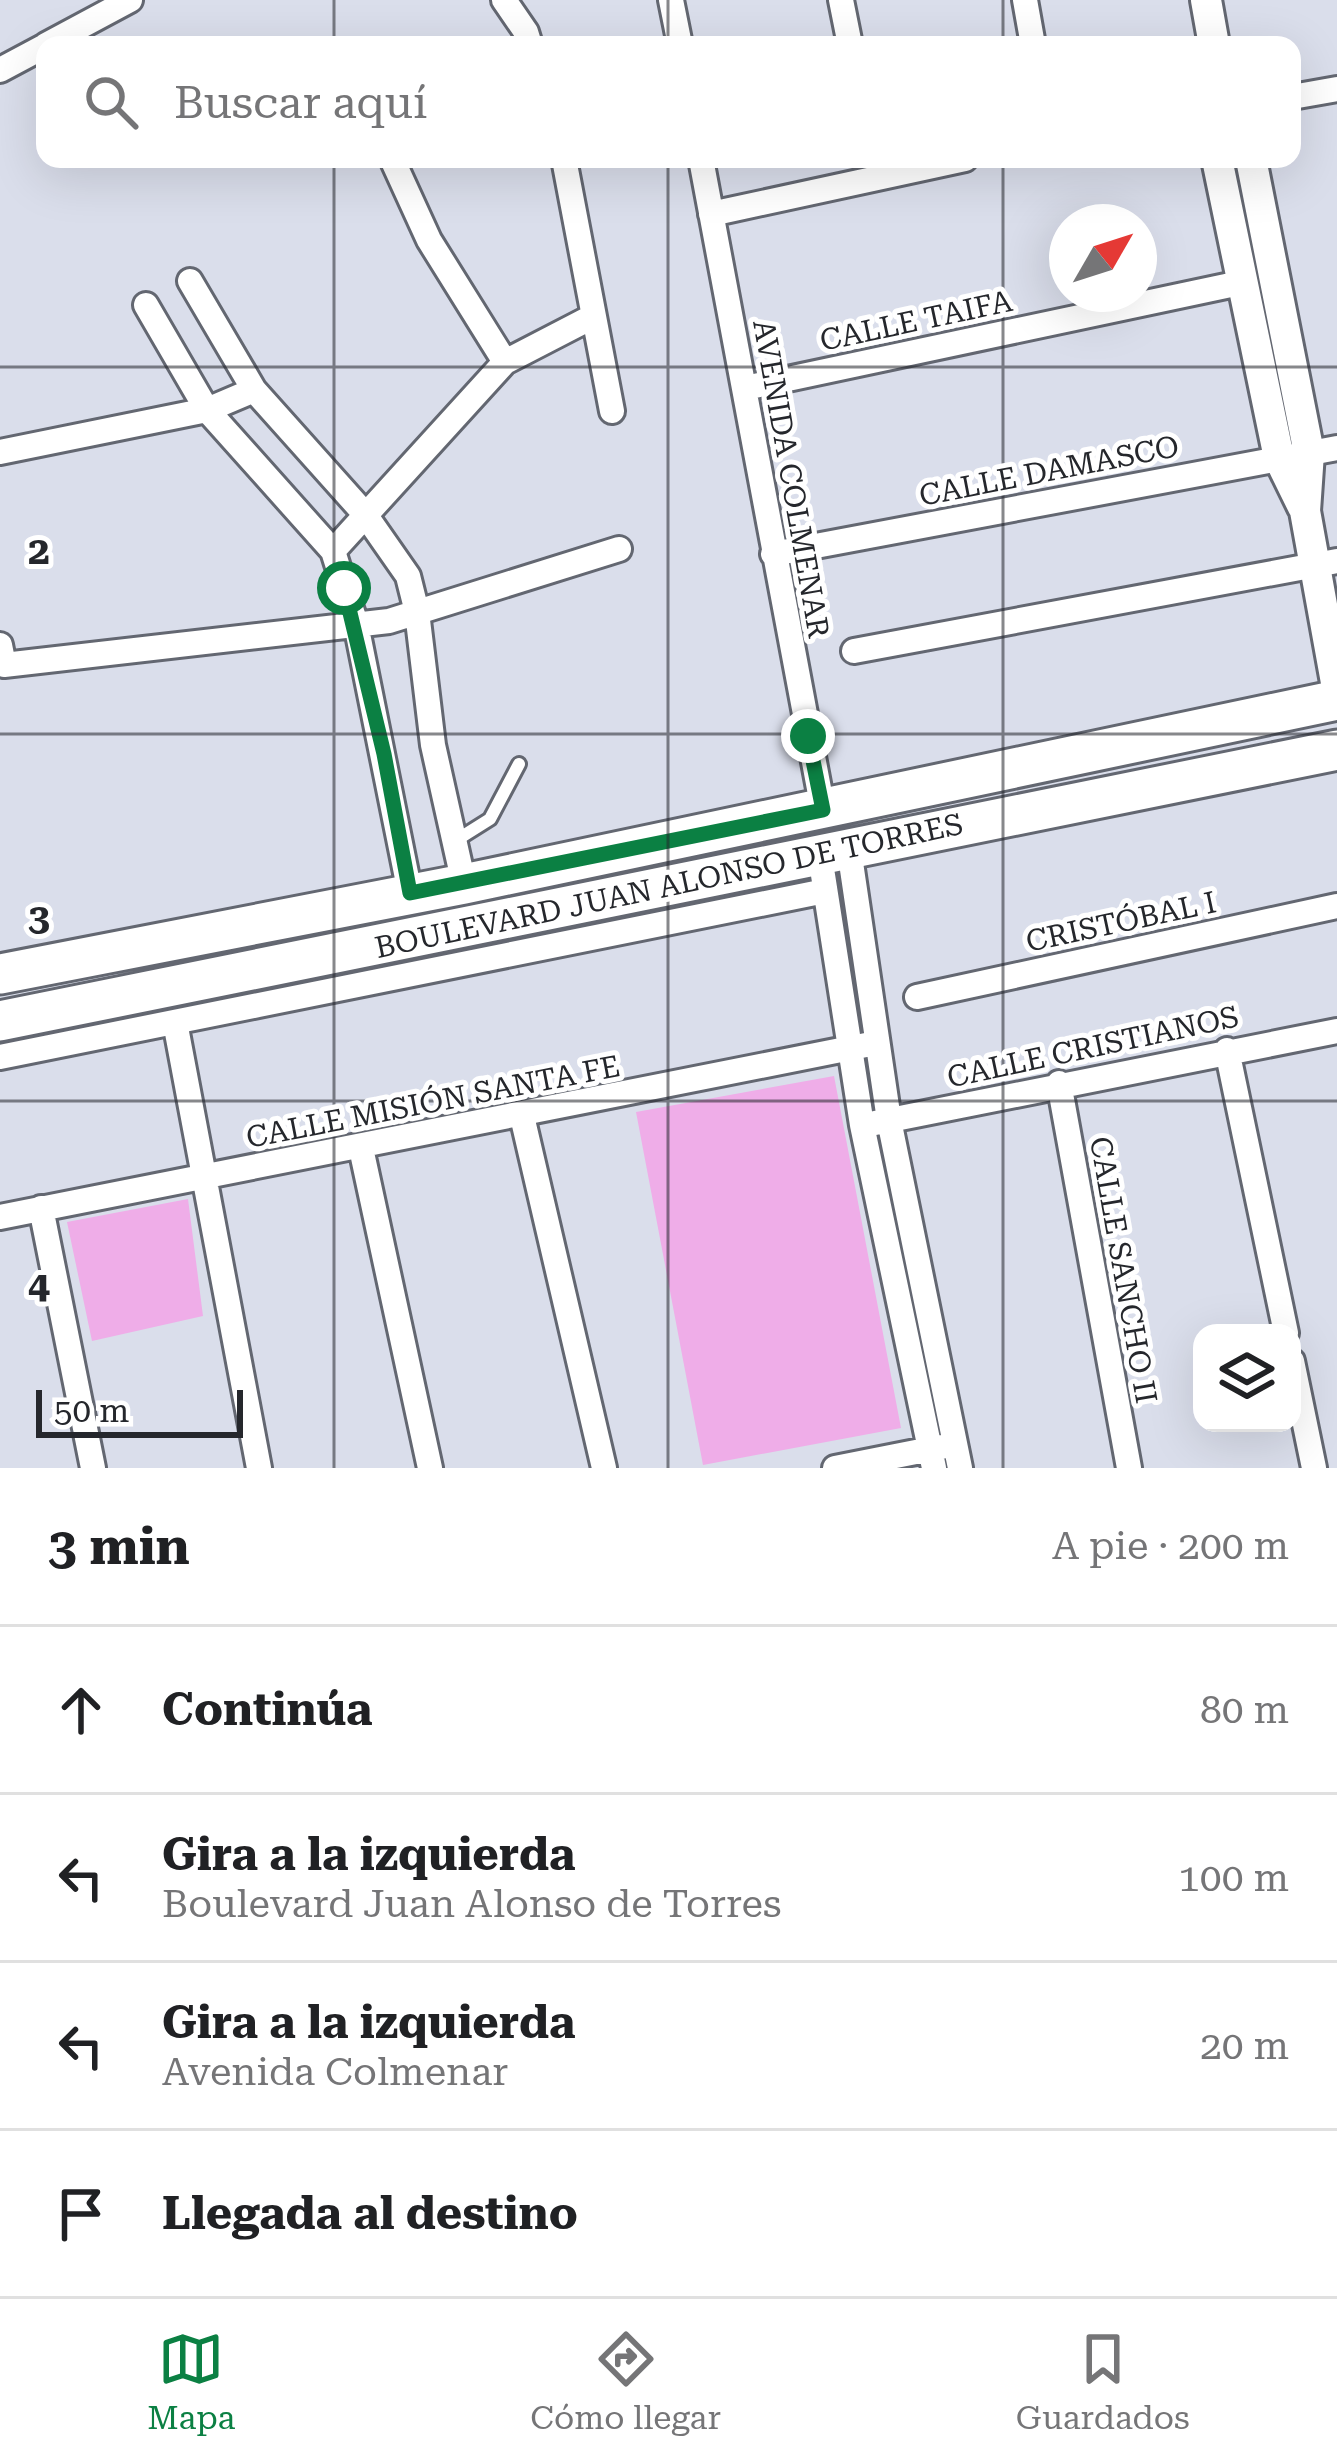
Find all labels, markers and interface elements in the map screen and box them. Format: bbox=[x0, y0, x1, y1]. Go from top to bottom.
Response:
search box bbox=[36, 36, 1301, 168]
icon: search bbox=[78, 69, 144, 135]
text: Buscar aquí bbox=[174, 76, 427, 129]
north arrow bbox=[1049, 204, 1157, 312]
street label: CALLE TAIFA bbox=[817, 283, 1015, 358]
street label: AVENIDA COLMENAR bbox=[746, 317, 837, 641]
street label: CALLE DAMASCO bbox=[916, 428, 1182, 513]
text: 2 bbox=[28, 528, 50, 574]
route start bbox=[317, 561, 371, 615]
route end bbox=[781, 709, 835, 763]
street label: BOULEVARD JUAN ALONSO DE TORRES bbox=[372, 806, 966, 965]
street label: CRISTÓBAL I bbox=[1022, 883, 1219, 959]
text: 3 bbox=[28, 895, 50, 941]
street label: CALLE CRISTIANOS bbox=[944, 999, 1242, 1094]
street label: CALLE MISIÓN SANTA FE bbox=[243, 1047, 623, 1155]
street label: CALLE SANCHO II bbox=[1083, 1134, 1164, 1406]
text: 4 bbox=[28, 1262, 50, 1308]
map controls bbox=[1193, 1324, 1301, 1432]
button: layers bbox=[1193, 1324, 1301, 1432]
scale bar bbox=[36, 1384, 243, 1437]
text: 50 m bbox=[54, 1391, 129, 1430]
text: 3 min bbox=[48, 1517, 190, 1576]
text: A pie · 200 m bbox=[1052, 1523, 1289, 1569]
icon: ahead bbox=[48, 1677, 114, 1743]
text: Continúa bbox=[162, 1683, 373, 1736]
text: 80 m bbox=[1200, 1687, 1289, 1733]
text: Gira a la izquierda bbox=[162, 1828, 575, 1881]
icon: left bbox=[48, 1845, 114, 1911]
text: 100 m bbox=[1178, 1855, 1289, 1901]
text: Boulevard Juan Alonso de Torres bbox=[162, 1881, 782, 1927]
text: Gira a la izquierda bbox=[162, 1996, 575, 2049]
icon: left bbox=[48, 2013, 114, 2079]
text: 20 m bbox=[1200, 2023, 1289, 2069]
text: Avenida Colmenar bbox=[162, 2049, 508, 2095]
icon: arrive bbox=[48, 2181, 114, 2247]
text: Llegada al destino bbox=[162, 2187, 578, 2240]
tab: Mapa bbox=[147, 2326, 235, 2437]
tab: Cómo llegar bbox=[530, 2326, 721, 2437]
tab: Guardados bbox=[1016, 2326, 1190, 2437]

